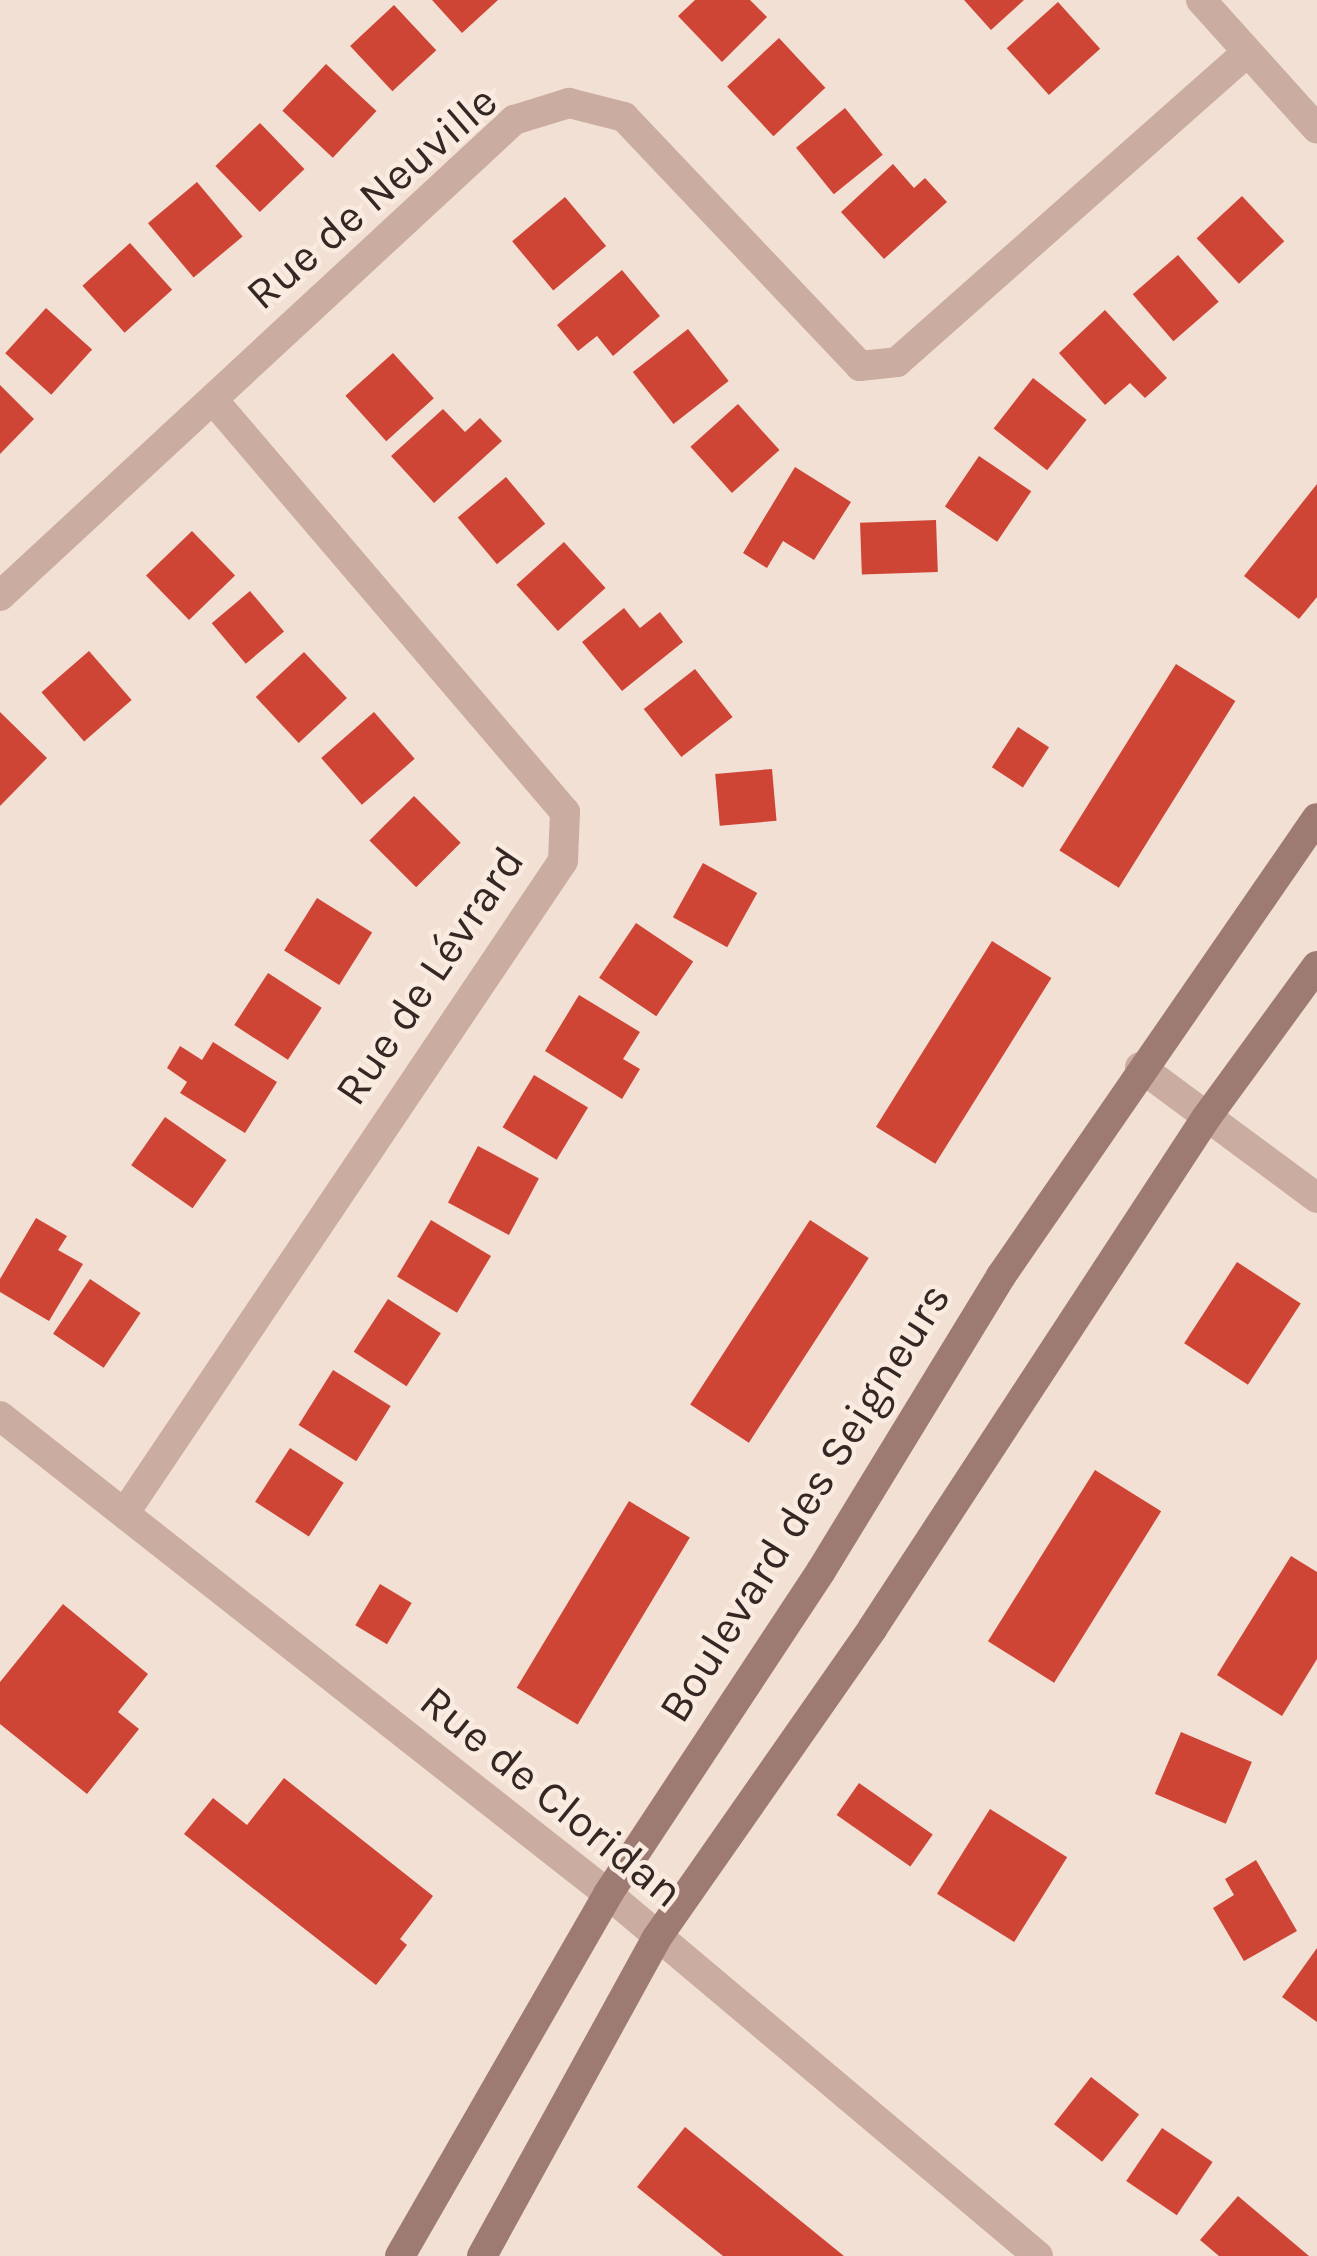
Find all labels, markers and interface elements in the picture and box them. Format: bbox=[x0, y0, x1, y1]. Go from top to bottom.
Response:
street label: Rue de Neuville bbox=[236, 74, 508, 322]
street label: Rue de Lévrard bbox=[324, 837, 536, 1115]
street label: Boulevard des Seigneurs bbox=[648, 1274, 962, 1732]
street label: Rue de Cloridan bbox=[409, 1675, 693, 1919]

